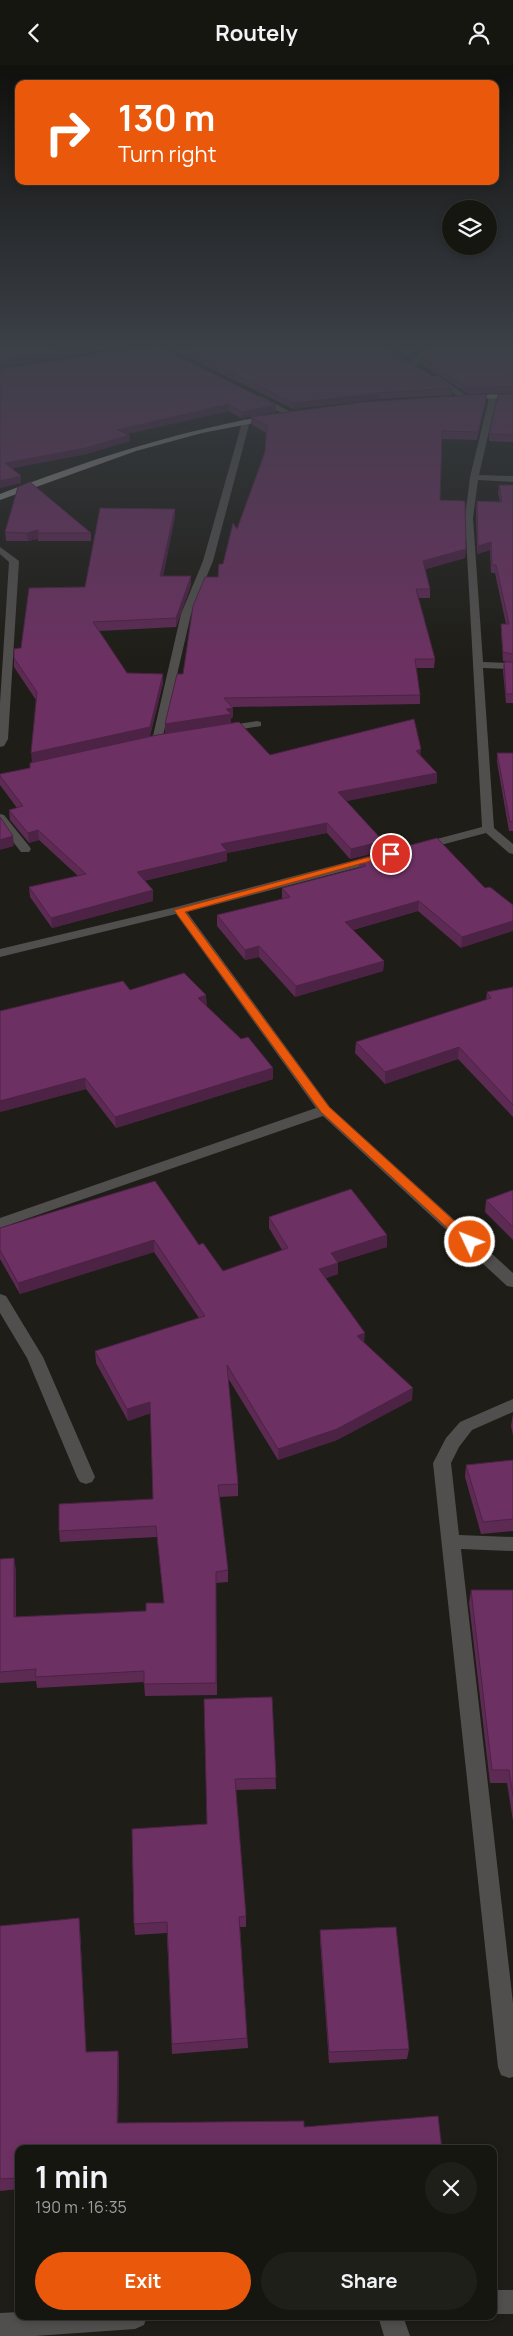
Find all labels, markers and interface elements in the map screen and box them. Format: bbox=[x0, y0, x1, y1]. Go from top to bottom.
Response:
text: Routely bbox=[215, 18, 298, 48]
icon: back bbox=[20, 19, 48, 47]
icon: person bbox=[465, 19, 493, 47]
text: 130 m bbox=[118, 94, 215, 142]
icon: right bbox=[35, 100, 100, 165]
text: Turn right bbox=[118, 139, 216, 169]
map controls bbox=[442, 200, 497, 255]
button: layers bbox=[442, 200, 497, 255]
pin bbox=[370, 833, 412, 875]
icon: arrive bbox=[377, 840, 405, 868]
position arrow bbox=[443, 1215, 495, 1267]
text: 1 min bbox=[35, 2156, 108, 2197]
button: close bbox=[425, 2162, 477, 2214]
text: 190 m · 16:35 bbox=[35, 2196, 127, 2218]
button: Exit bbox=[35, 2252, 251, 2310]
button: Share bbox=[261, 2252, 477, 2310]

